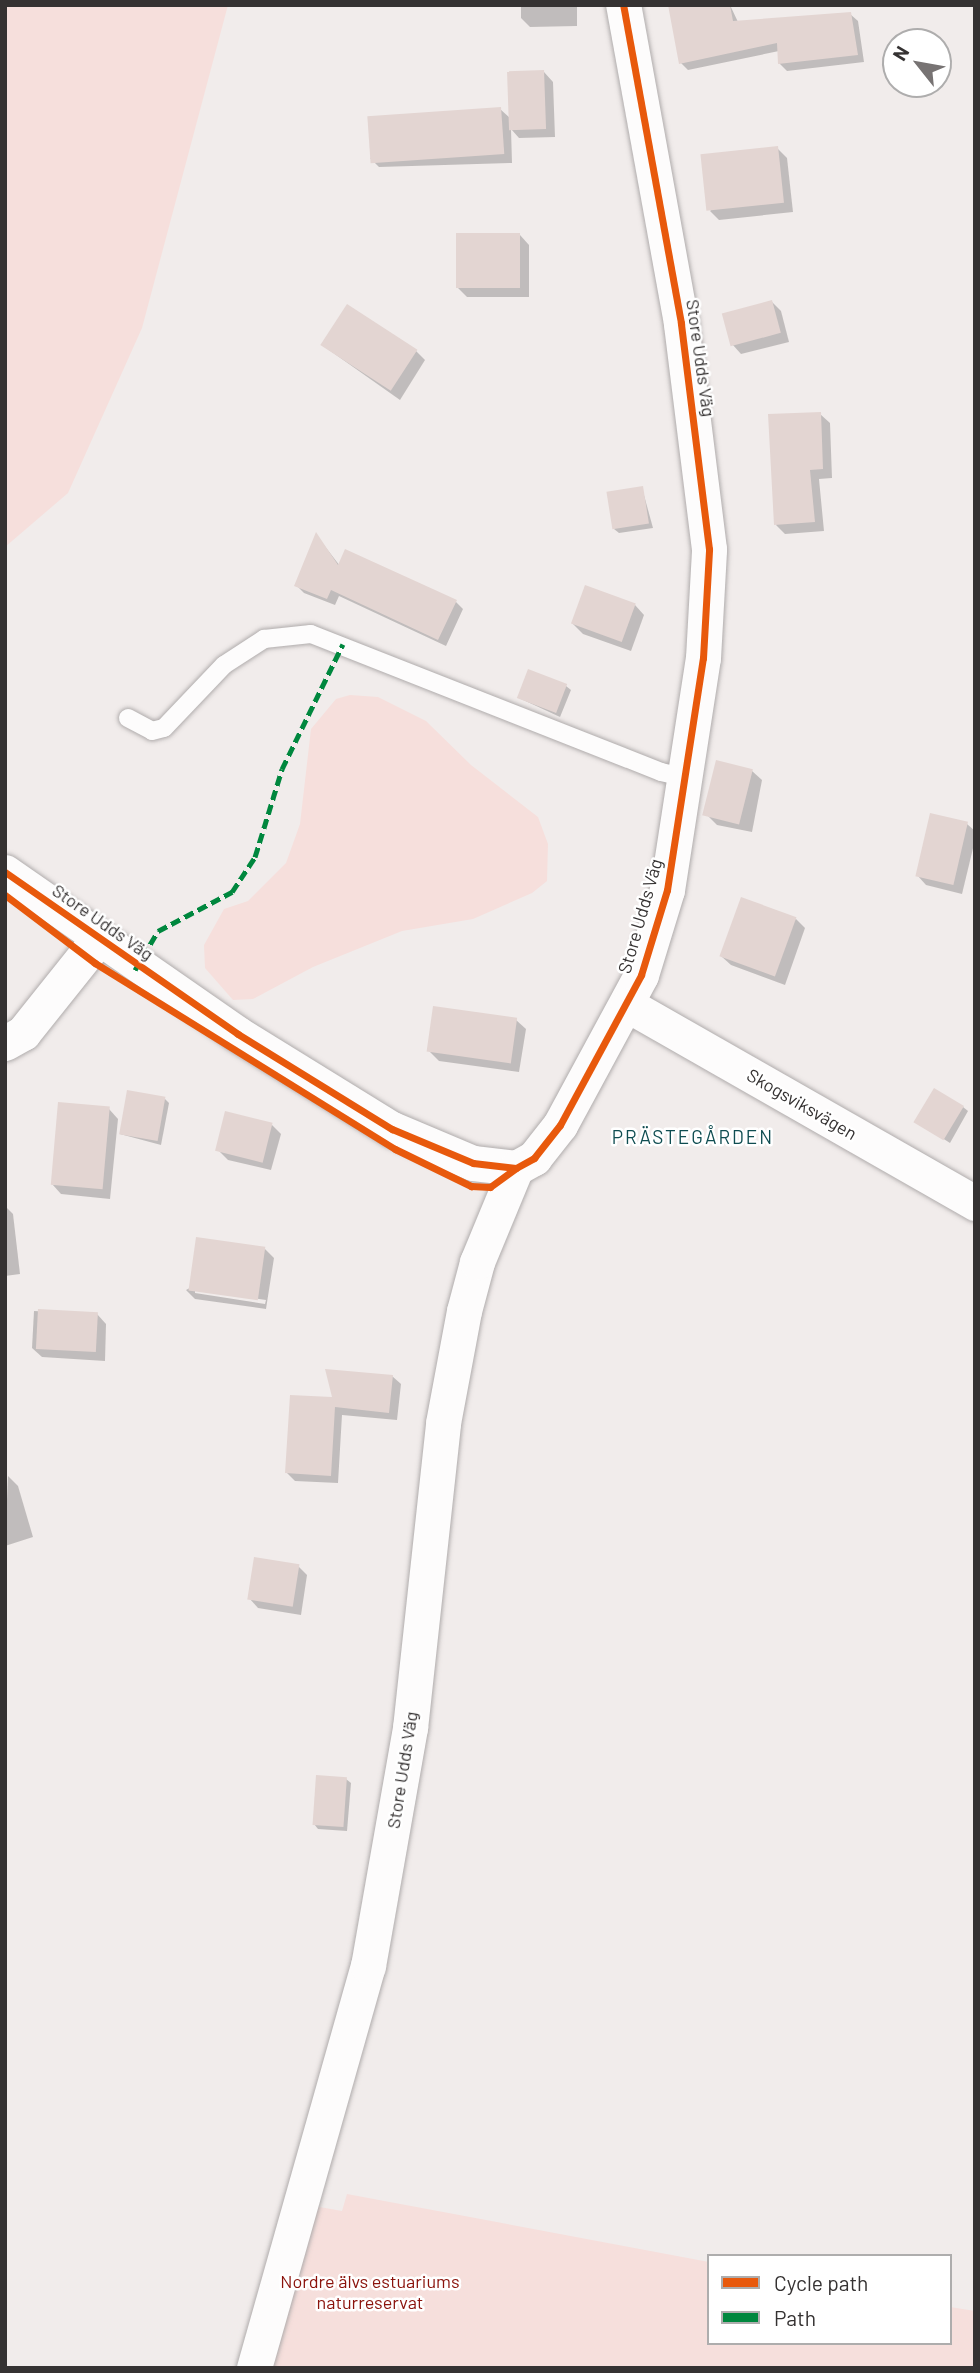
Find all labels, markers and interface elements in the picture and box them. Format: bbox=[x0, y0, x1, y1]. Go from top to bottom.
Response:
north arrow bbox=[882, 28, 952, 98]
text: N bbox=[887, 42, 913, 64]
street label: Store Udds Väg bbox=[682, 298, 720, 418]
street label: Store Udds Väg bbox=[613, 856, 667, 976]
street label: Store Udds Väg bbox=[48, 879, 158, 965]
street label: Skogsviksvägen bbox=[743, 1064, 861, 1144]
district label: PRÄSTEGÅRDEN bbox=[613, 1126, 773, 1148]
street label: Store Udds Väg bbox=[382, 1710, 422, 1830]
legend bbox=[707, 2254, 952, 2345]
text: Cycle path bbox=[774, 2270, 868, 2295]
park label: Nordre älvs estuariums naturreservat bbox=[280, 2271, 460, 2314]
text: Path bbox=[774, 2305, 816, 2330]

